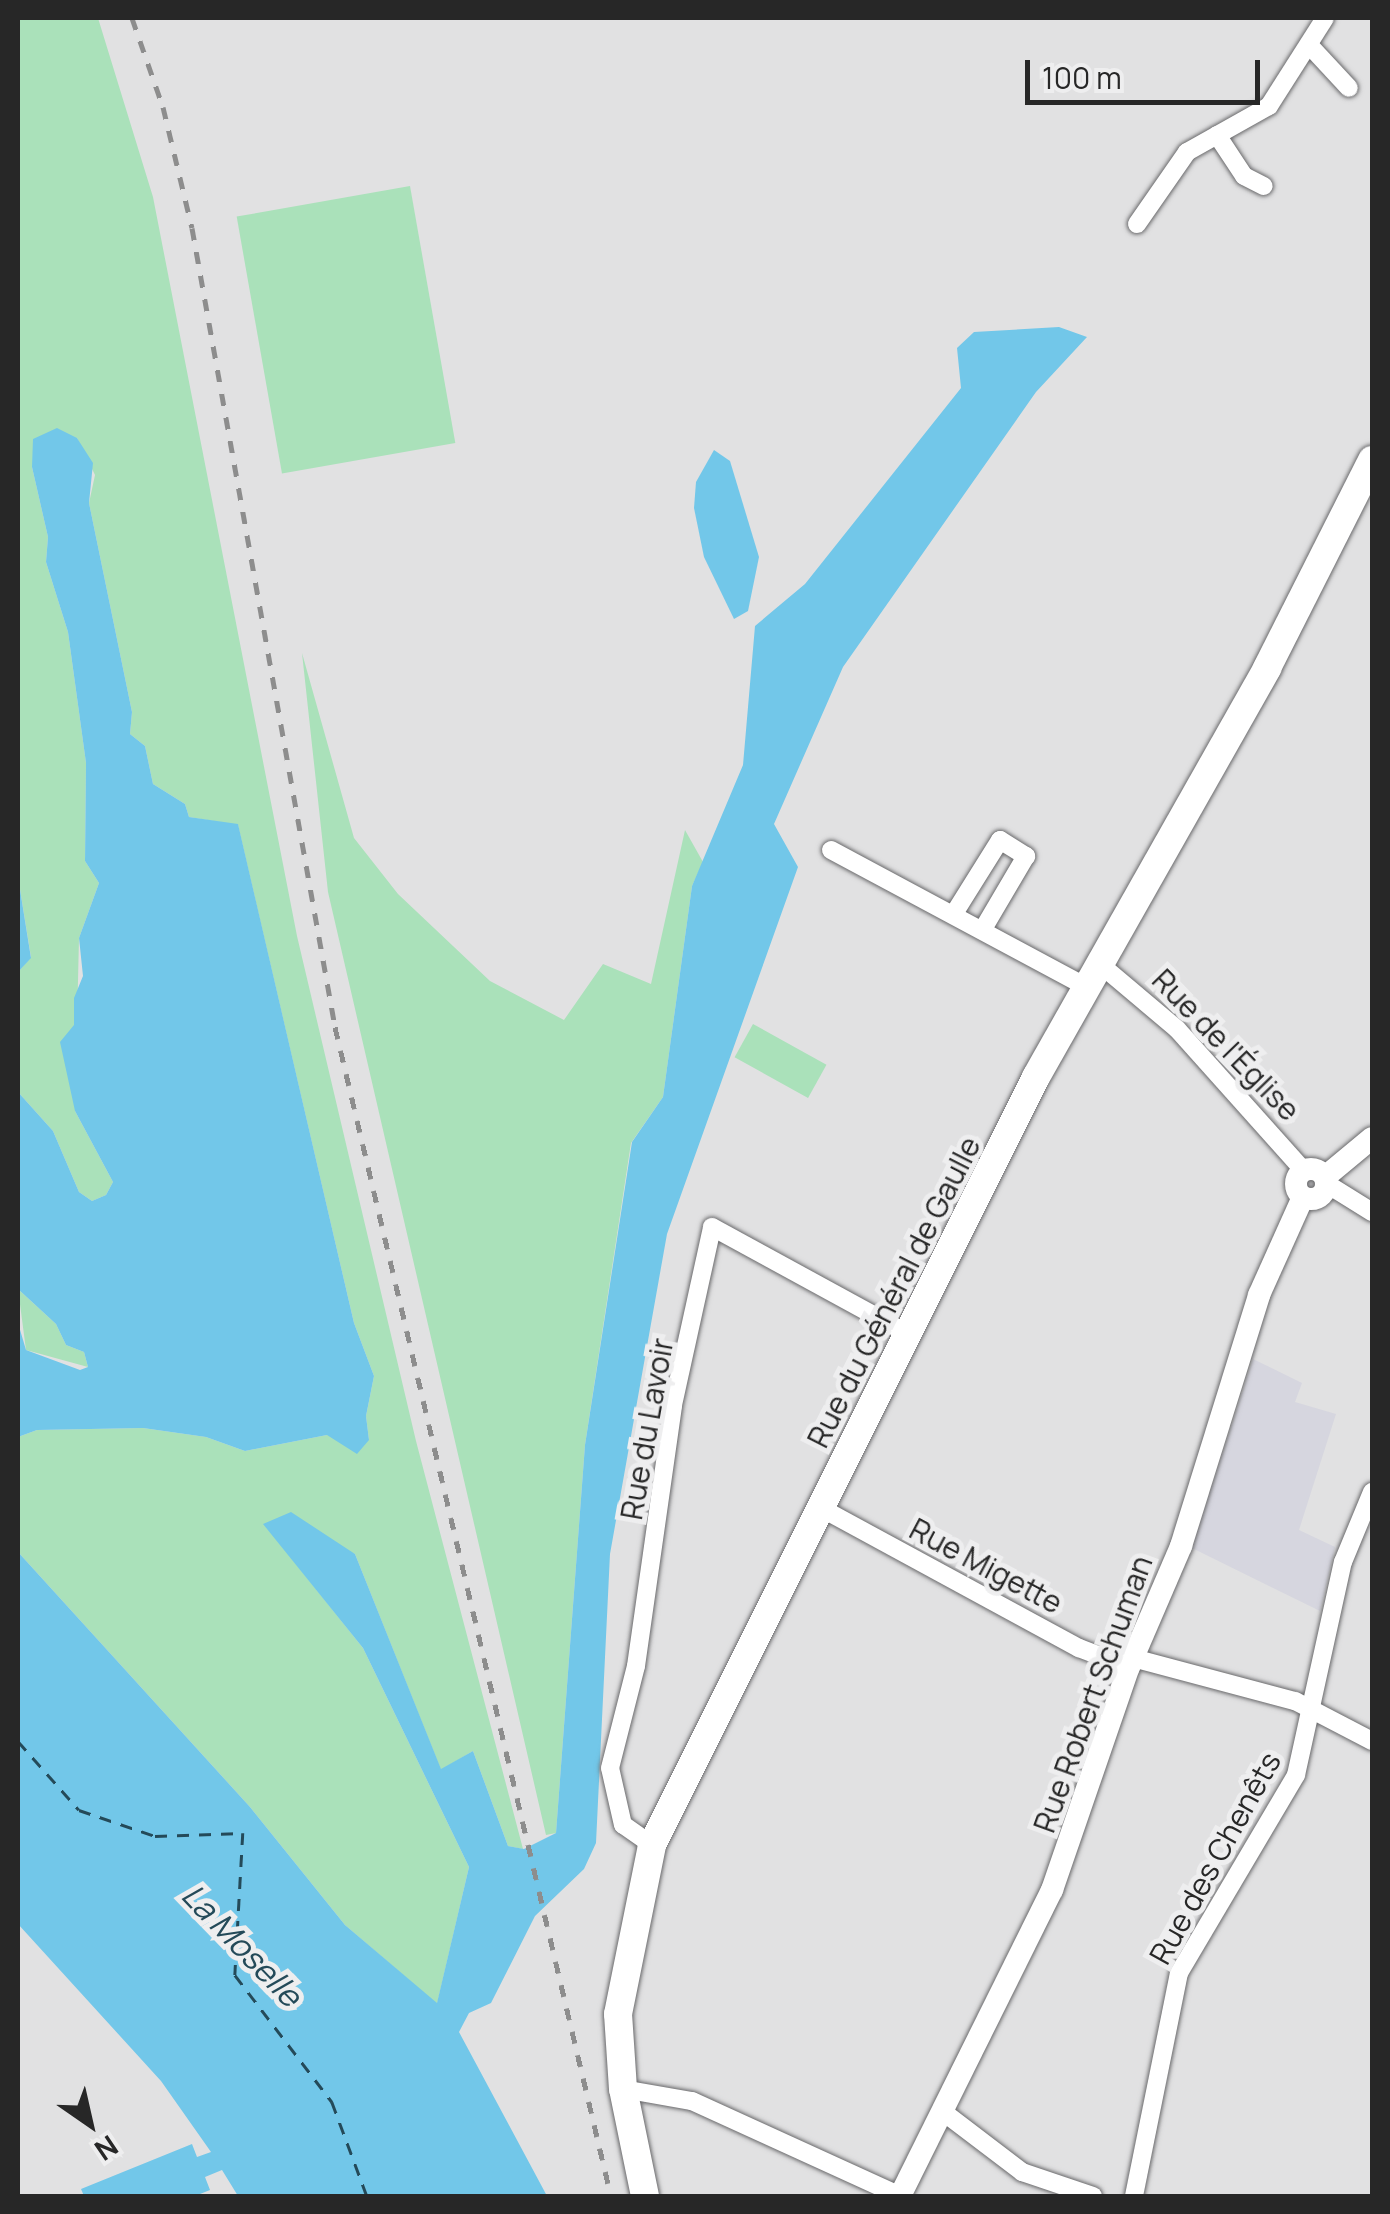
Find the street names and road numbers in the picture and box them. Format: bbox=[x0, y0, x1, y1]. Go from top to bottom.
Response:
street label: Rue de l'Église bbox=[1145, 962, 1307, 1128]
street label: Rue du Général de Gaulle bbox=[800, 1131, 988, 1453]
street label: Rue du Lavoir bbox=[613, 1336, 681, 1522]
street label: Rue Migette bbox=[904, 1511, 1068, 1621]
street label: Rue Robert Schuman bbox=[1026, 1551, 1160, 1837]
street label: Rue des Chenêts bbox=[1142, 1746, 1288, 1970]

